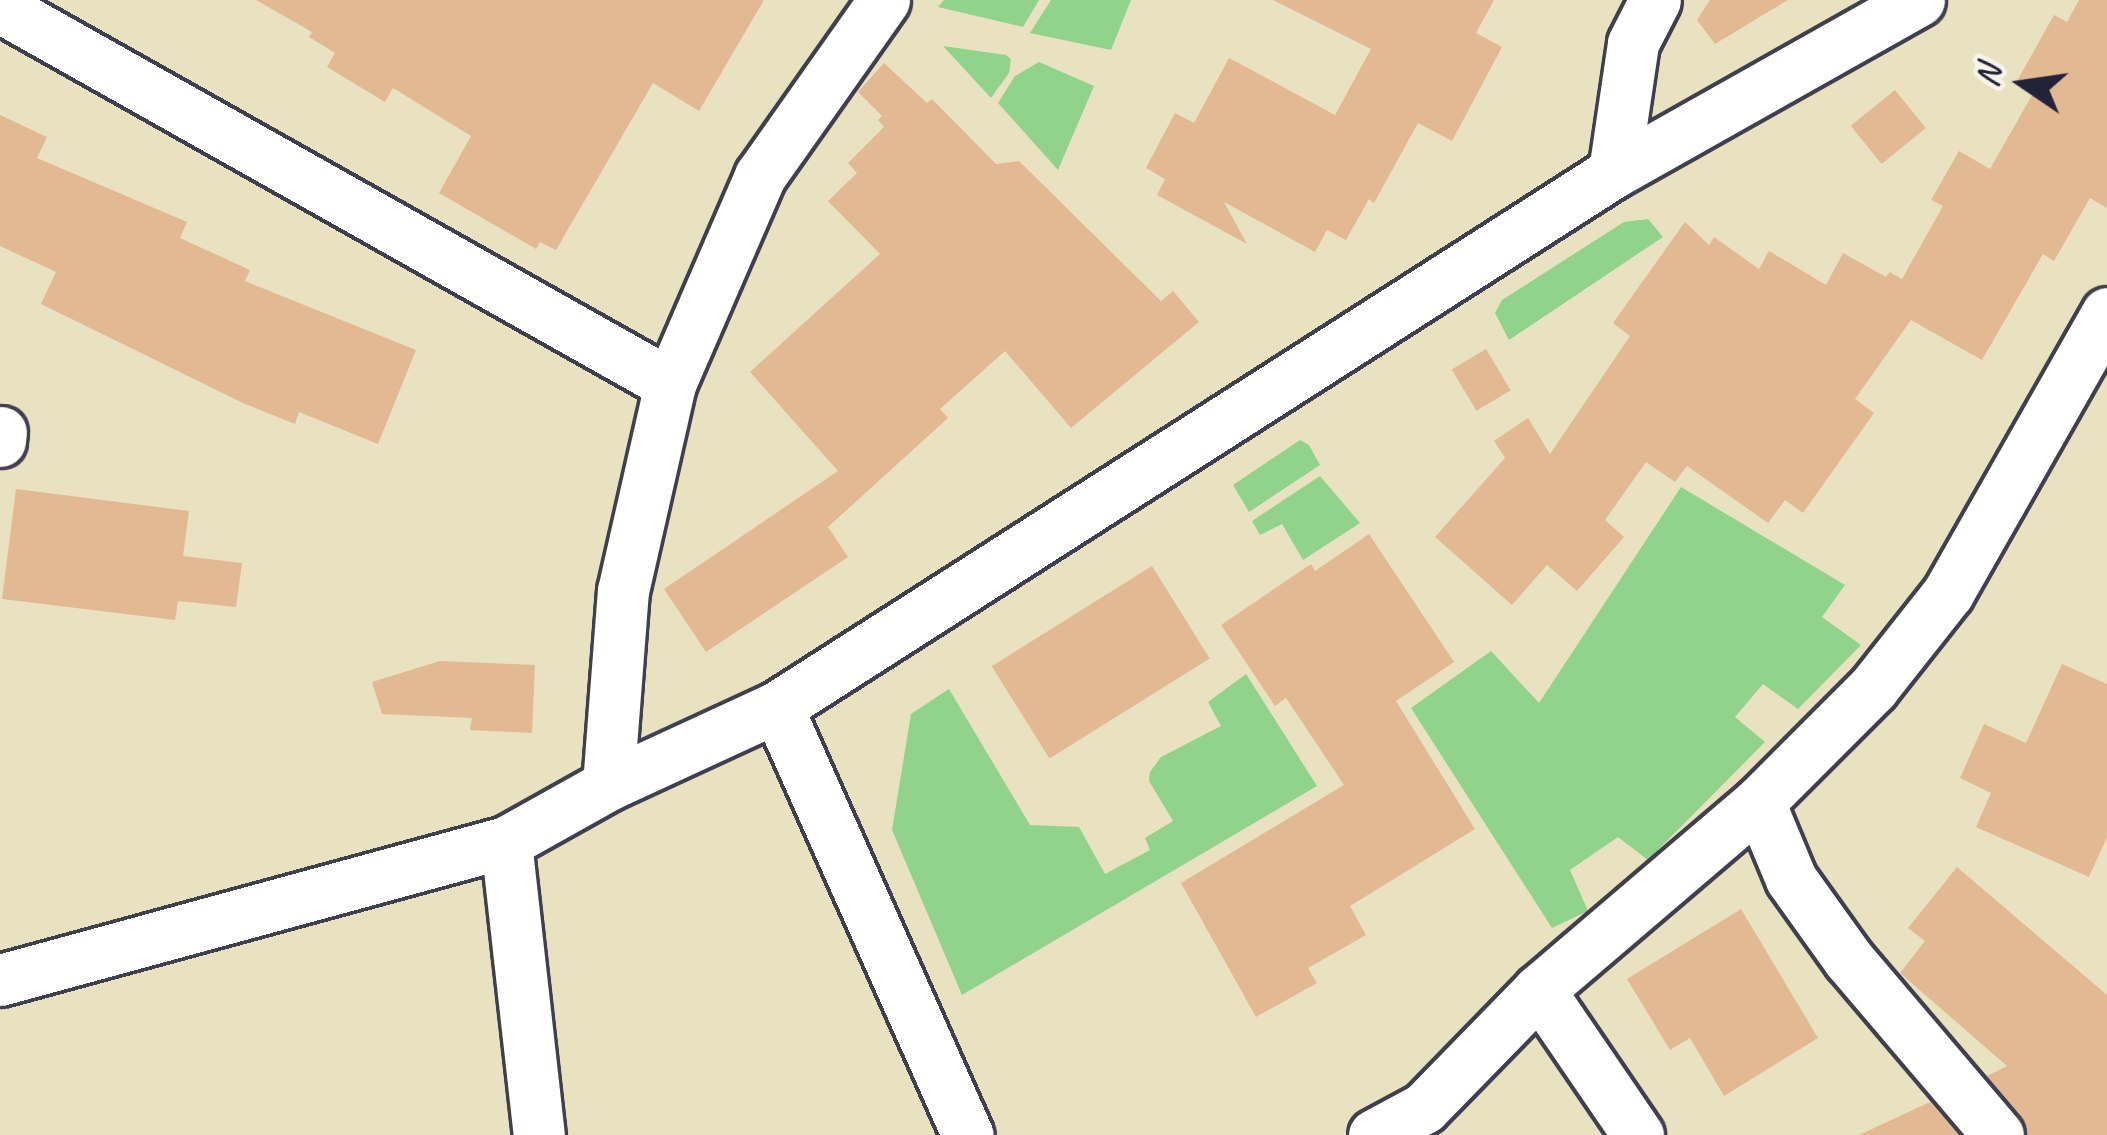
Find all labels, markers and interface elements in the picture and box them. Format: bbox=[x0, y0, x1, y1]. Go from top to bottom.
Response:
north arrow bbox=[1963, 24, 2083, 144]
text: N bbox=[1965, 61, 2011, 91]

